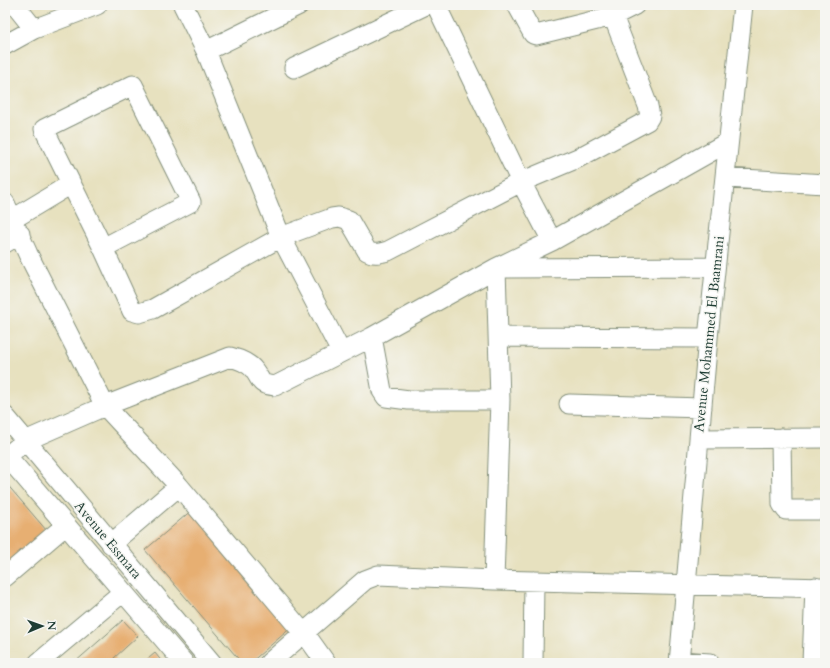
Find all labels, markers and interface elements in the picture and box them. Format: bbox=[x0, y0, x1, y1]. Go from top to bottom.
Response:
street label: Avenue Mohammed El Baamrani bbox=[689, 235, 729, 433]
street label: Avenue Essmara bbox=[70, 497, 146, 583]
north arrow bbox=[22, 606, 62, 646]
text: N bbox=[44, 621, 59, 631]

